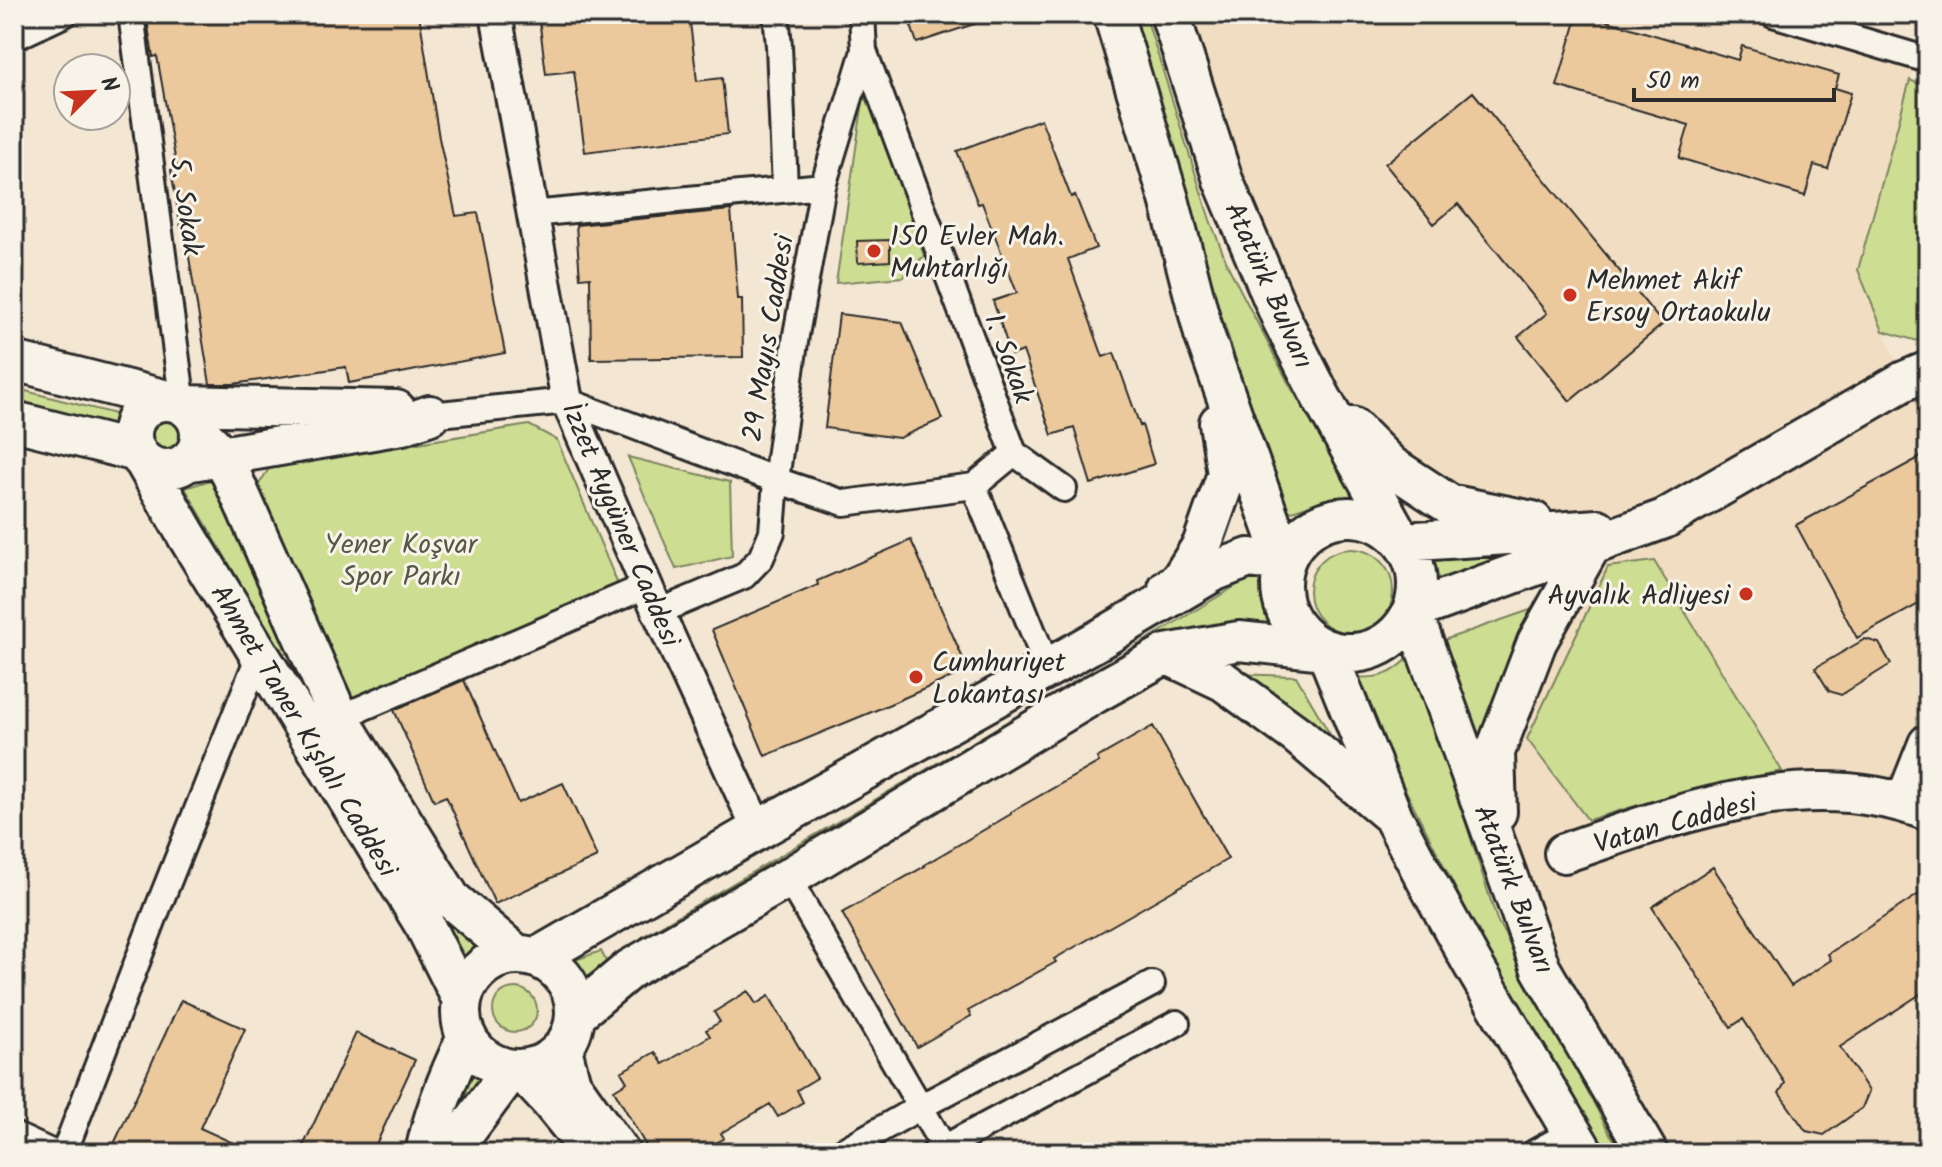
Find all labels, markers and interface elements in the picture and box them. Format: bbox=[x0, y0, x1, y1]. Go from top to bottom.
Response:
north arrow bbox=[52, 52, 132, 132]
scale bar bbox=[1634, 52, 1834, 102]
text: 50 m bbox=[1646, 62, 1700, 101]
text: N bbox=[89, 71, 127, 98]
street label: 5. Sokak bbox=[155, 154, 214, 260]
street label: Atatürk Bulvarı bbox=[1211, 195, 1325, 377]
place label: 150 Evler Mah. Muhtarlığı bbox=[890, 215, 1064, 292]
street label: 29 Mayıs Caddesi bbox=[731, 230, 808, 445]
marker: 150 Evler Mah. Muhtarlığı bbox=[865, 242, 883, 260]
place label: Mehmet Akif Ersoy Ortaokulu bbox=[1586, 259, 1771, 336]
marker: Mehmet Akif Ersoy Ortaokulu bbox=[1561, 286, 1579, 304]
street label: 1. Sokak bbox=[970, 307, 1045, 411]
street label: İzzet Aygüner Caddesi bbox=[548, 396, 692, 656]
park label: Yener Koşvar Spor Parkı bbox=[325, 523, 479, 600]
place label: Ayvalık Adliyesi bbox=[1548, 574, 1731, 619]
street label: Ahmet Taner Kışlalı Caddesi bbox=[197, 576, 409, 888]
marker: Ayvalık Adliyesi bbox=[1737, 585, 1755, 603]
place label: Cumhuriyet Lokantası bbox=[932, 641, 1067, 718]
marker: Cumhuriyet Lokantası bbox=[907, 668, 925, 686]
street label: Vatan Caddesi bbox=[1589, 781, 1763, 868]
street label: Atatürk Bulvarı bbox=[1460, 798, 1566, 981]

